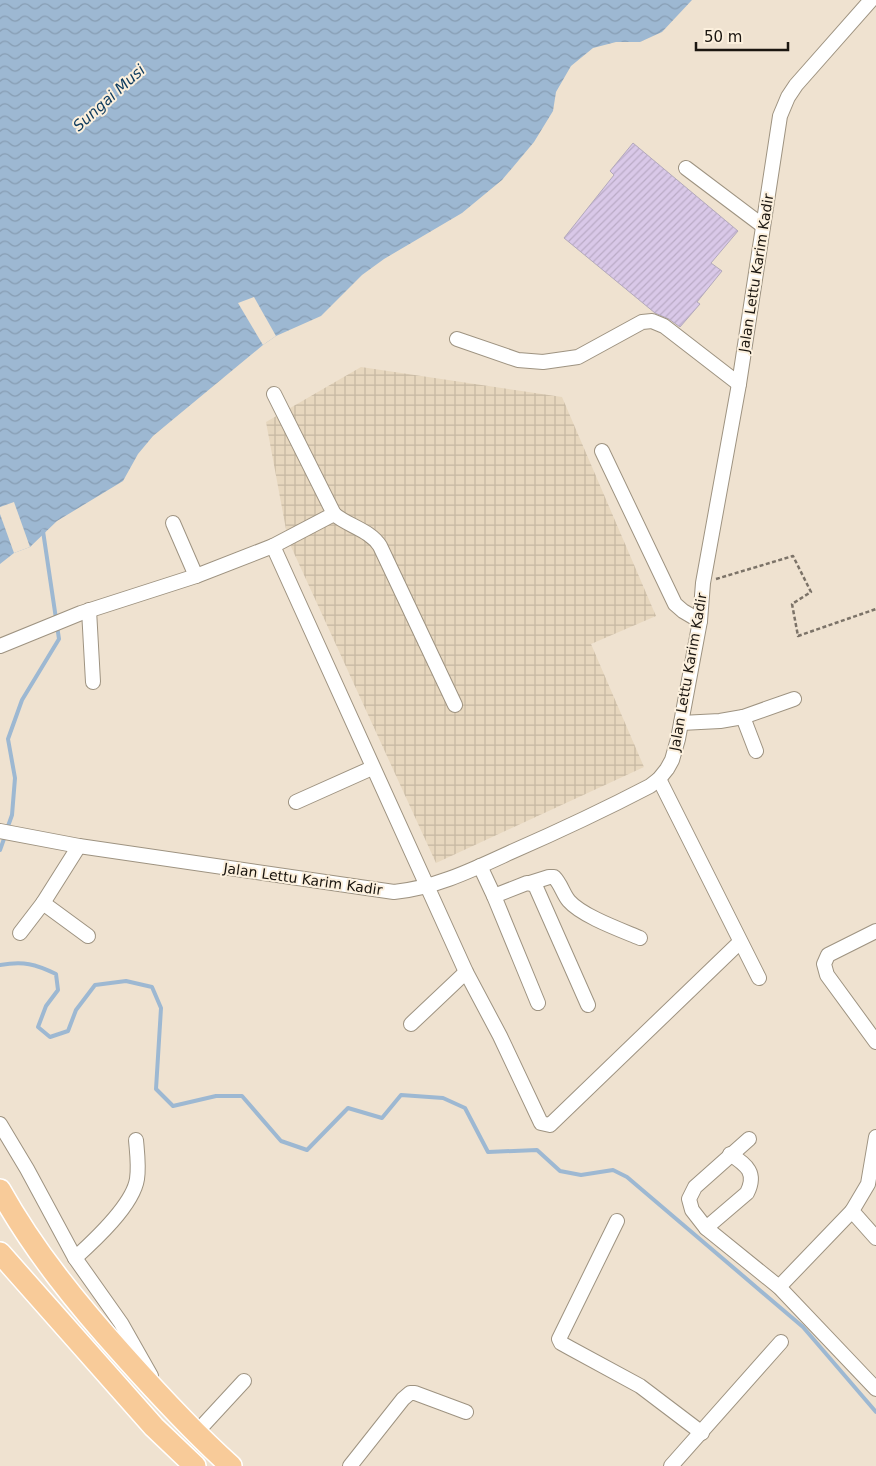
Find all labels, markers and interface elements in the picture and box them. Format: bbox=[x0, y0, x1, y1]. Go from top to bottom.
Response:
scale bar bbox=[696, 20, 788, 52]
text: 50 m bbox=[704, 28, 742, 46]
water label: Sungai Musi bbox=[69, 60, 149, 135]
street label: Jalan Lettu Karim Kadir bbox=[735, 192, 776, 354]
street label: Jalan Lettu Karim Kadir bbox=[666, 591, 710, 753]
street label: Jalan Lettu Karim Kadir bbox=[222, 860, 384, 898]

